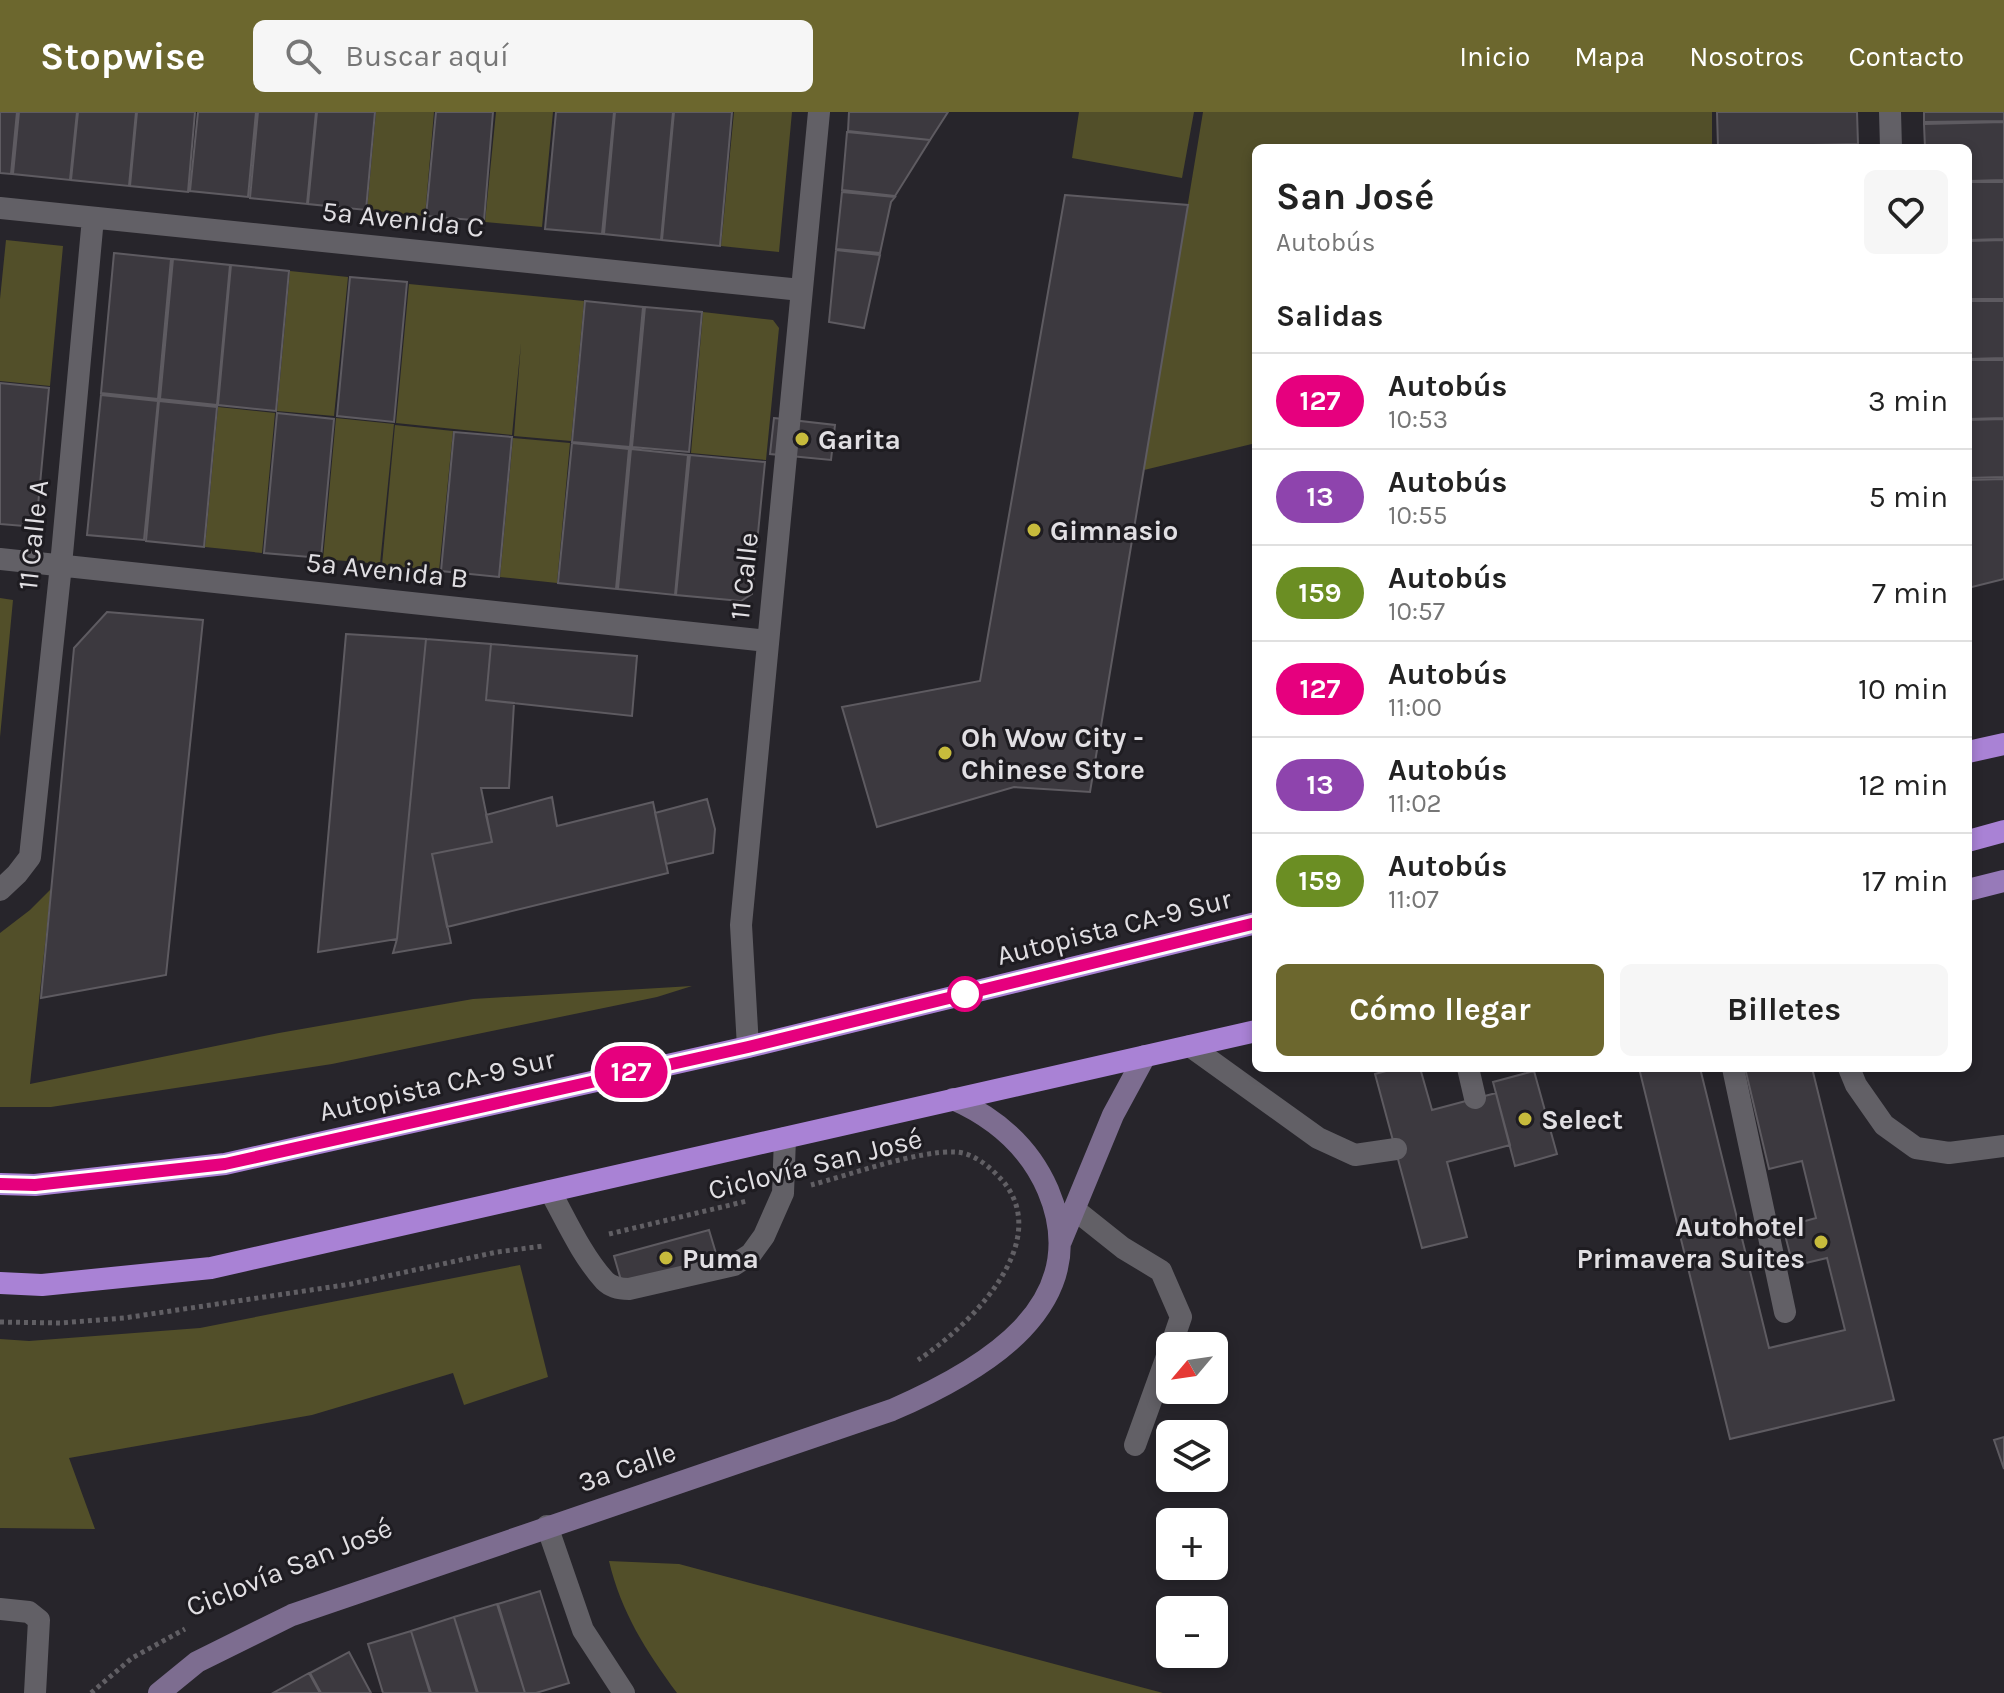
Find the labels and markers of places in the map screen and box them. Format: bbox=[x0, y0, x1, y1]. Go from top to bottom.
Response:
place label: Garita bbox=[818, 423, 901, 456]
marker: Garita bbox=[793, 430, 811, 448]
place label: Gimnasio bbox=[1050, 514, 1178, 547]
marker: Gimnasio bbox=[1025, 521, 1043, 539]
place label: Oh Wow City - Chinese Store bbox=[961, 721, 1145, 786]
marker: Oh Wow City - Chinese Store bbox=[936, 744, 954, 762]
unlabelled marker bbox=[948, 977, 982, 1011]
place label: Select bbox=[1541, 1103, 1623, 1136]
marker: Select bbox=[1516, 1110, 1534, 1128]
place label: Autohotel Primavera Suites bbox=[1577, 1210, 1805, 1275]
marker: Autohotel Primavera Suites bbox=[1812, 1233, 1830, 1251]
place label: Puma bbox=[682, 1242, 759, 1275]
marker: Puma bbox=[657, 1249, 675, 1267]

